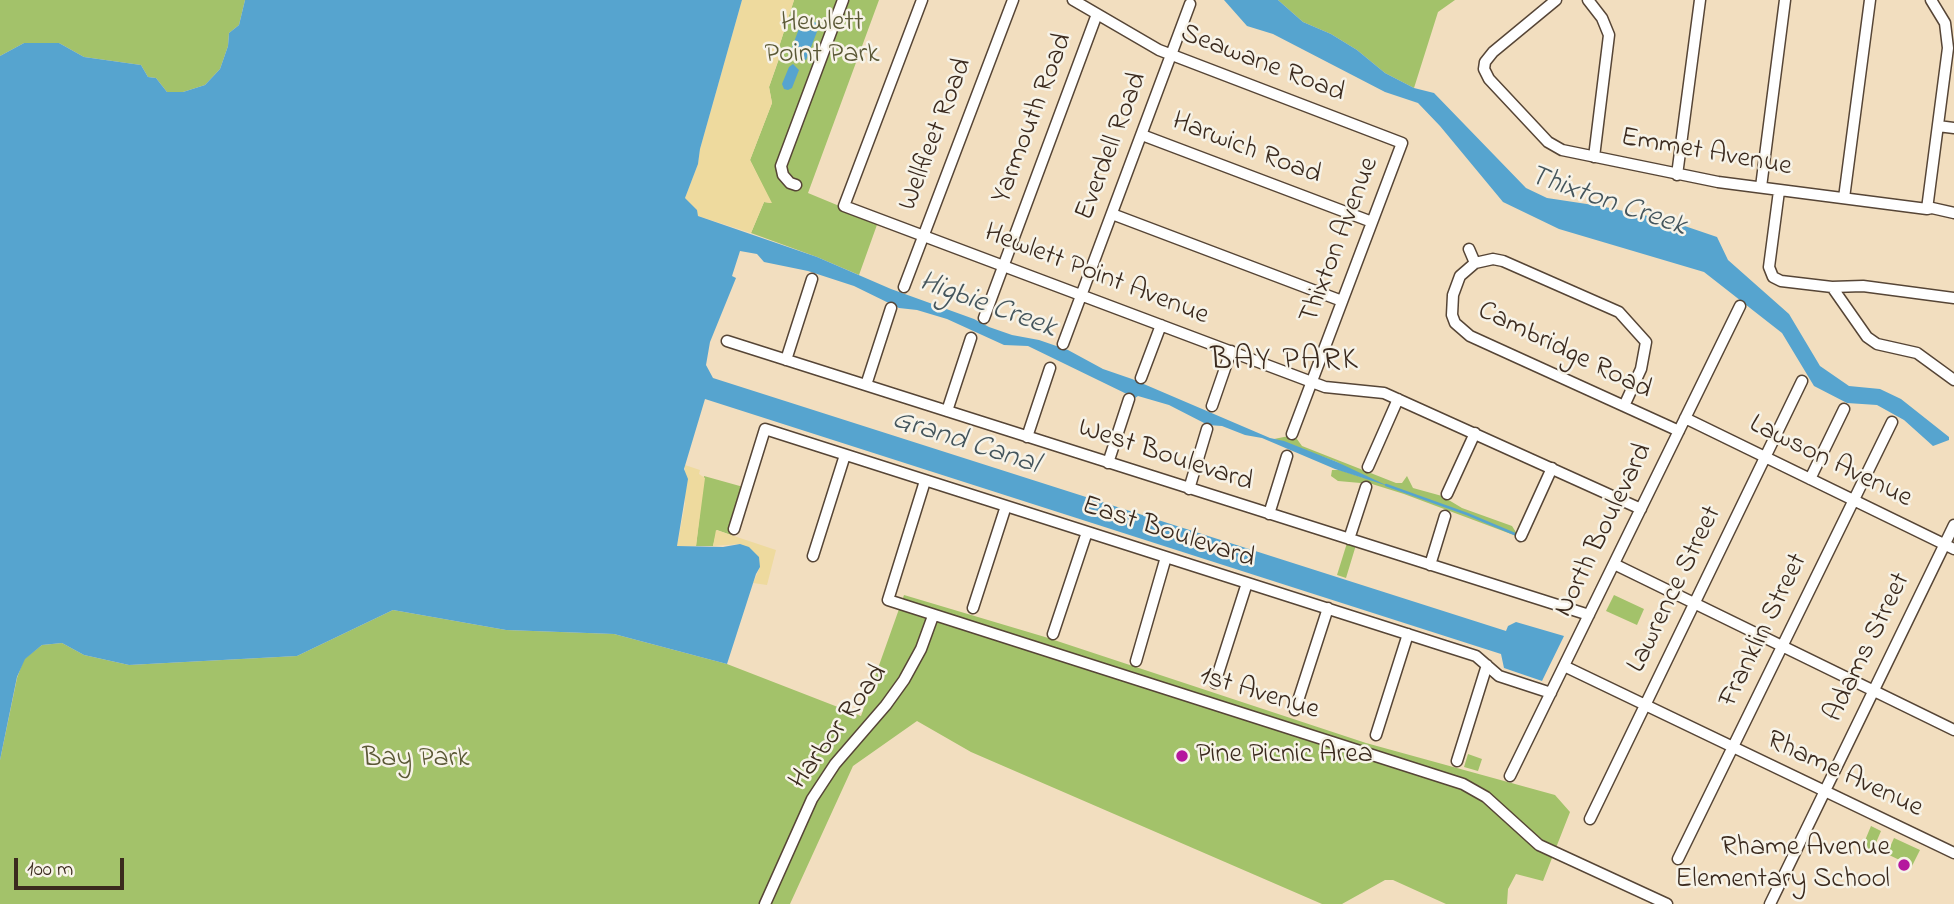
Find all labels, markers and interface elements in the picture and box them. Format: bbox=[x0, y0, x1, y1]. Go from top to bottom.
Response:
park label: Hewlett Point Park bbox=[765, 7, 879, 73]
street label: Seawane Road bbox=[1175, 18, 1349, 112]
street label: Yarmouth Road bbox=[986, 29, 1082, 209]
street label: Wellfleet Road bbox=[893, 54, 981, 216]
street label: Everdell Road bbox=[1069, 68, 1157, 226]
street label: Harwich Road bbox=[1167, 106, 1325, 194]
street label: Emmet Avenue bbox=[1618, 122, 1794, 186]
street label: Thixton Avenue bbox=[1294, 153, 1388, 329]
water label: Thixton Creek bbox=[1524, 159, 1690, 247]
street label: Hewlett Point Avenue bbox=[979, 218, 1213, 334]
water label: Higbie Creek bbox=[914, 266, 1060, 348]
street label: Cambridge Road bbox=[1471, 295, 1657, 409]
district label: BAY PARK bbox=[1211, 344, 1359, 382]
water label: Grand Canal bbox=[887, 403, 1043, 485]
street label: Lawson Avenue bbox=[1743, 409, 1917, 517]
street label: West Boulevard bbox=[1073, 413, 1257, 501]
street label: North Boulevard bbox=[1549, 439, 1661, 623]
street label: East Boulevard bbox=[1077, 490, 1259, 578]
street label: Lawrence Street bbox=[1621, 501, 1731, 679]
street label: Franklin Street bbox=[1713, 549, 1817, 713]
street label: Adams Street bbox=[1818, 568, 1920, 728]
street label: Harbor Road bbox=[784, 659, 896, 797]
street label: 1st Avenue bbox=[1195, 661, 1323, 729]
street label: Rhame Avenue bbox=[1760, 725, 1928, 827]
place label: Pine Picnic Area bbox=[1196, 739, 1373, 773]
park label: Bay Park bbox=[362, 743, 470, 777]
marker: Pine Picnic Area bbox=[1174, 748, 1190, 764]
place label: Rhame Avenue Elementary School bbox=[1675, 832, 1890, 898]
scale bar bbox=[18, 844, 128, 888]
text: 100 m bbox=[27, 855, 73, 885]
marker: Rhame Avenue Elementary School bbox=[1896, 857, 1912, 873]

